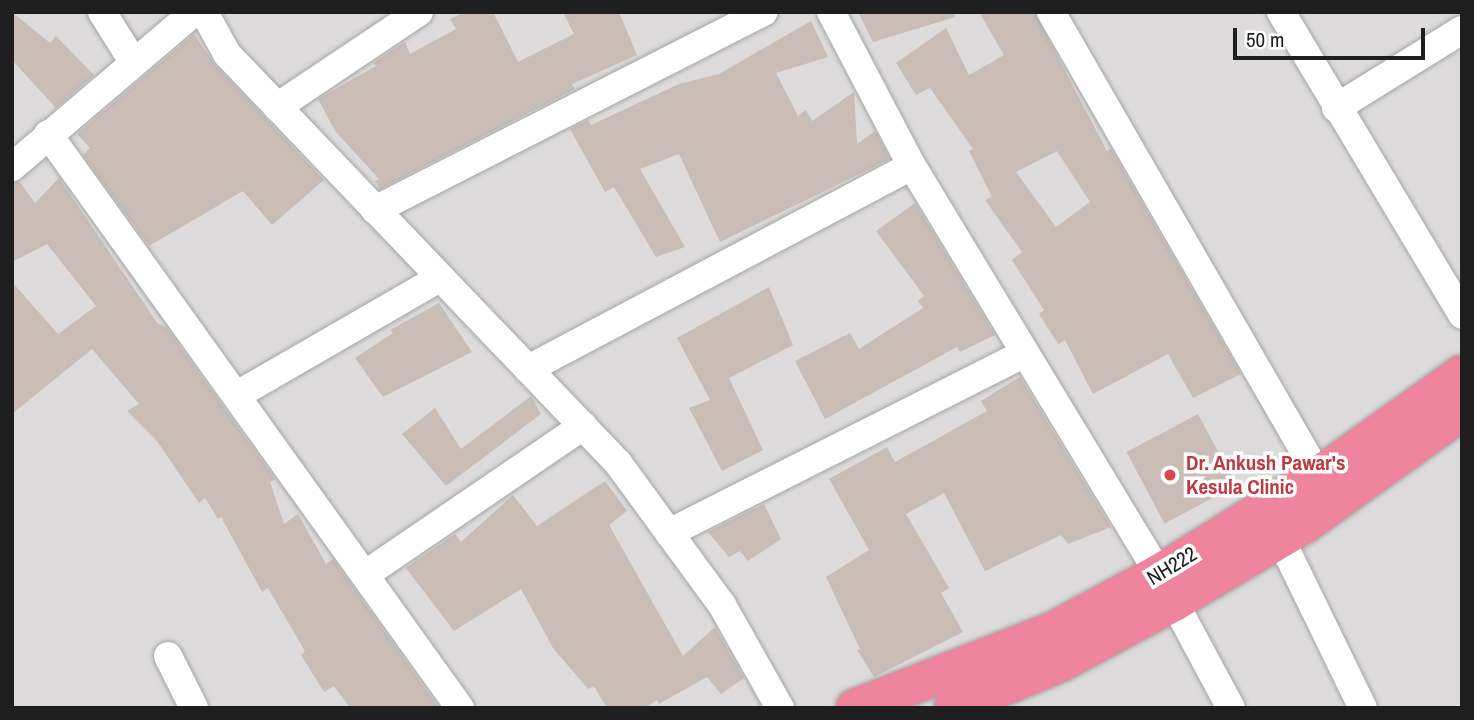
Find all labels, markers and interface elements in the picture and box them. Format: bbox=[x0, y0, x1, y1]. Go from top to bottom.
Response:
scale bar bbox=[1236, 14, 1428, 58]
text: 50 m bbox=[1246, 25, 1284, 54]
place label: Dr. Ankush Pawar's Kesula Clinic bbox=[1186, 450, 1346, 500]
marker: Dr. Ankush Pawar's Kesula Clinic bbox=[1160, 465, 1180, 485]
street label: NH222 bbox=[1143, 541, 1201, 591]

